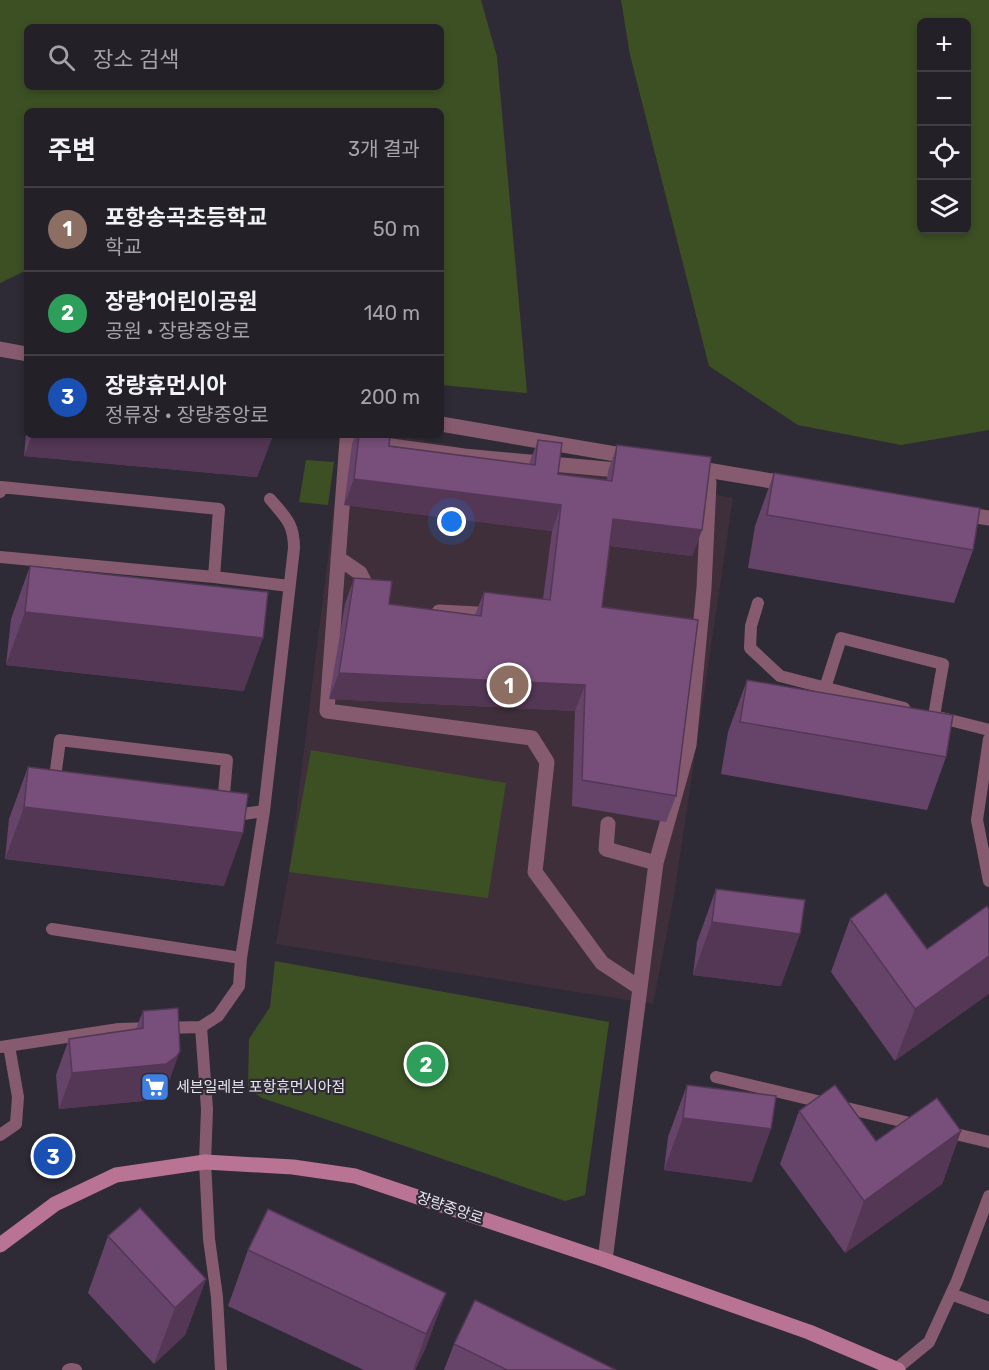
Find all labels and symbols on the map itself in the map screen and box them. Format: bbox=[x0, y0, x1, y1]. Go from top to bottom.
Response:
your location bbox=[437, 507, 466, 536]
pin: 1 bbox=[490, 662, 528, 708]
pin: 2 bbox=[406, 1042, 446, 1086]
supermarket icon: 세븐일레븐 포항휴먼시아점 bbox=[139, 1071, 171, 1103]
place label: 세븐일레븐 포항휴먼시아점 bbox=[176, 1078, 345, 1096]
pin: 3 bbox=[34, 1134, 72, 1178]
street label: 장량중앙로 bbox=[414, 1188, 486, 1228]

